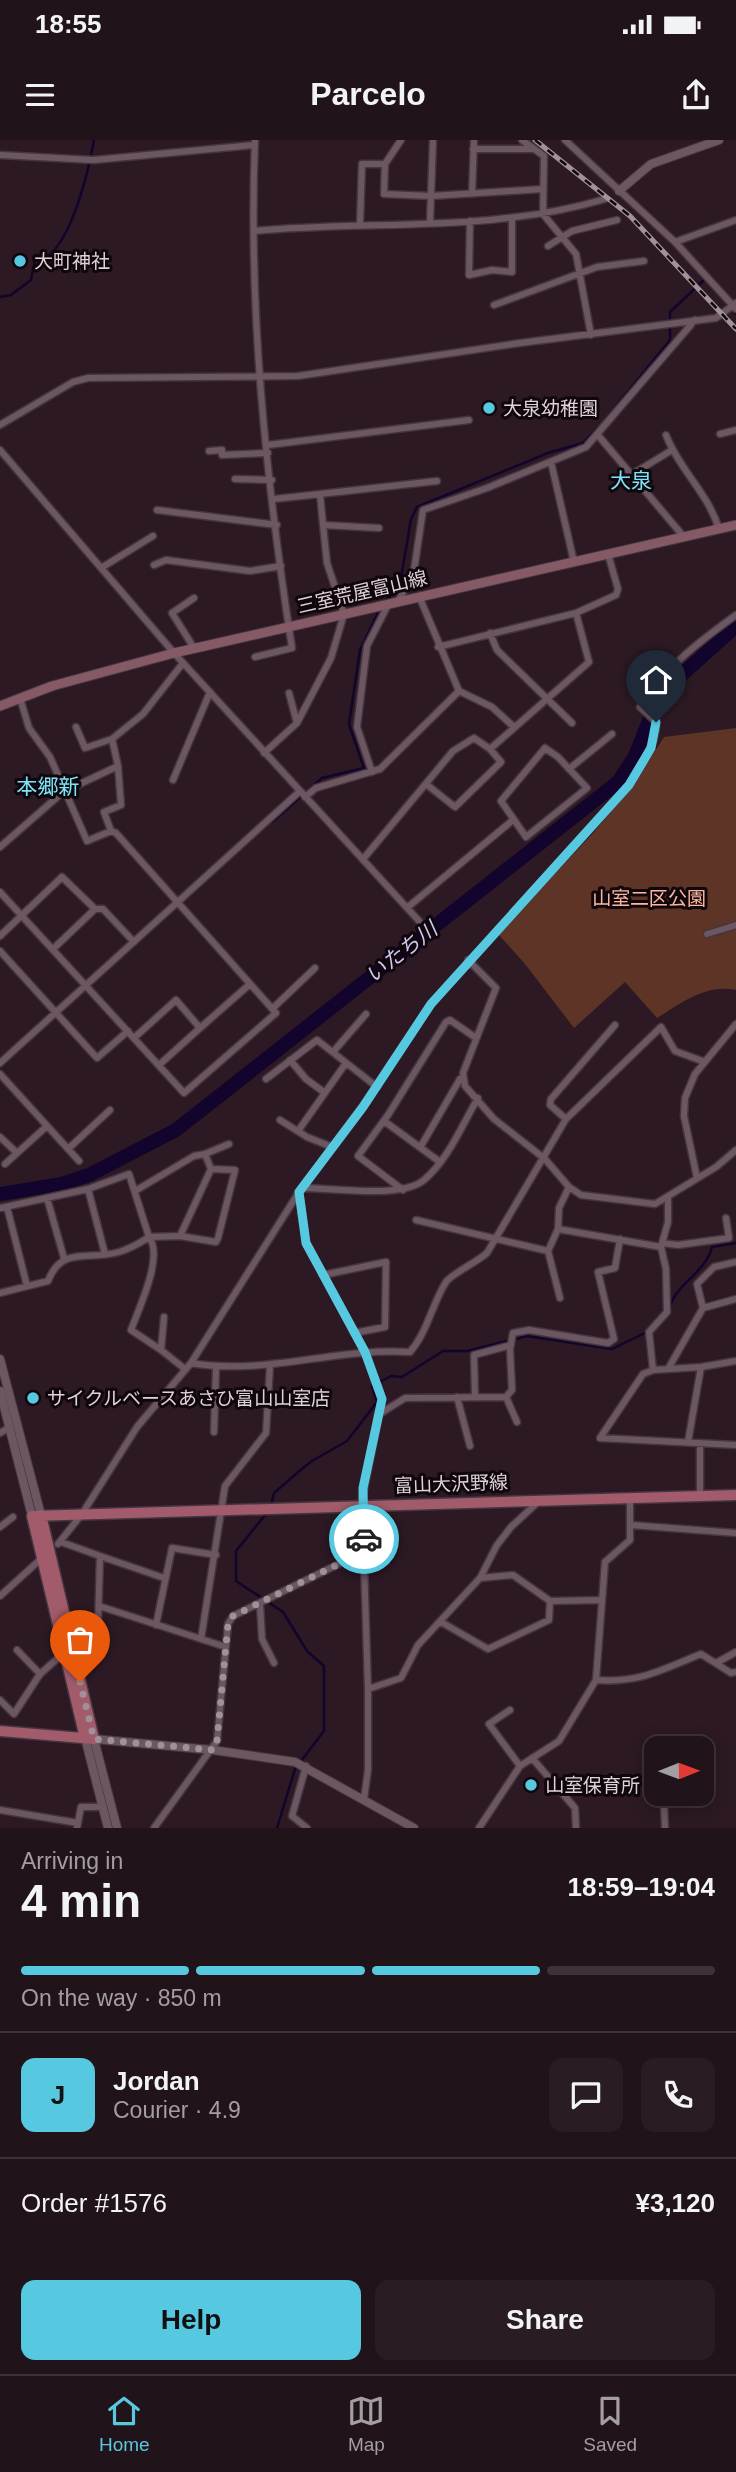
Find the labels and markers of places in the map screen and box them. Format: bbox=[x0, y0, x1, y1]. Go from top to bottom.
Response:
place label: 大町神社 bbox=[34, 251, 110, 272]
marker: 大町神社 bbox=[12, 253, 28, 269]
place label: 大泉幼稚園 bbox=[503, 398, 598, 419]
marker: 大泉幼稚園 bbox=[481, 400, 497, 416]
pin bbox=[626, 650, 686, 722]
place label: サイクルベースあさひ富山山室店 bbox=[47, 1388, 330, 1409]
marker: サイクルベースあさひ富山山室店 bbox=[25, 1390, 41, 1406]
pin bbox=[50, 1610, 110, 1682]
place label: 山室保育所 bbox=[545, 1775, 640, 1796]
marker: 山室保育所 bbox=[523, 1777, 539, 1793]

